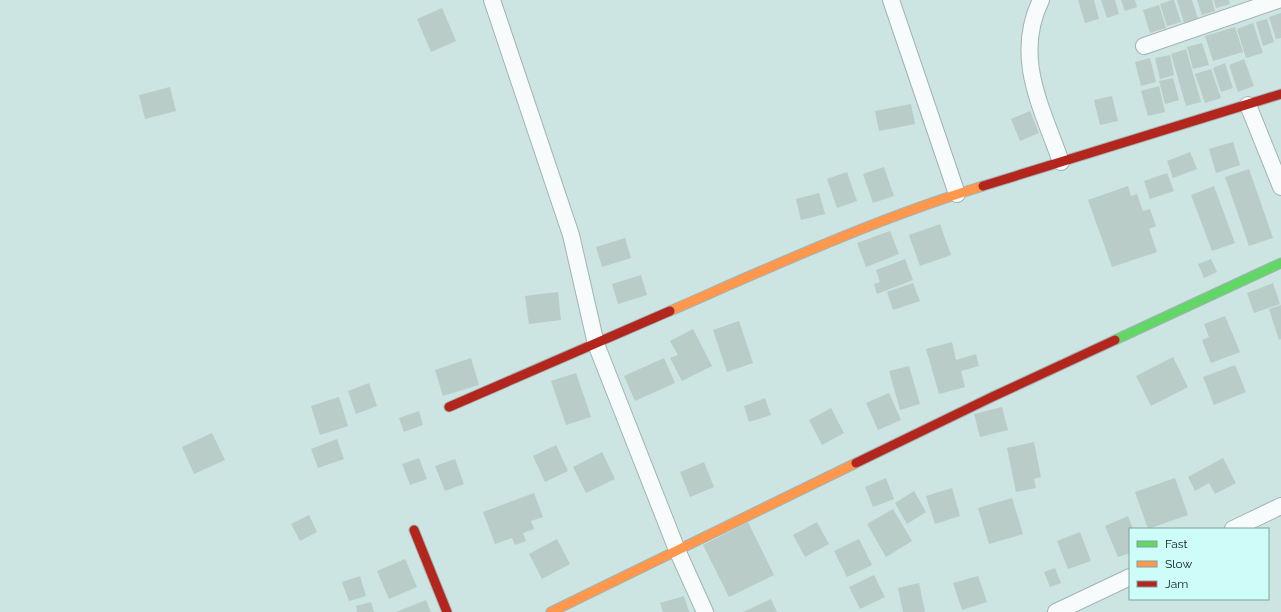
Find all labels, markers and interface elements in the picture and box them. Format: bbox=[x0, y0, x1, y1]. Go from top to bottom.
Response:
legend bbox=[1129, 528, 1269, 600]
text: Fast bbox=[1165, 537, 1188, 551]
text: Slow bbox=[1165, 557, 1192, 571]
text: Jam bbox=[1165, 577, 1188, 591]

